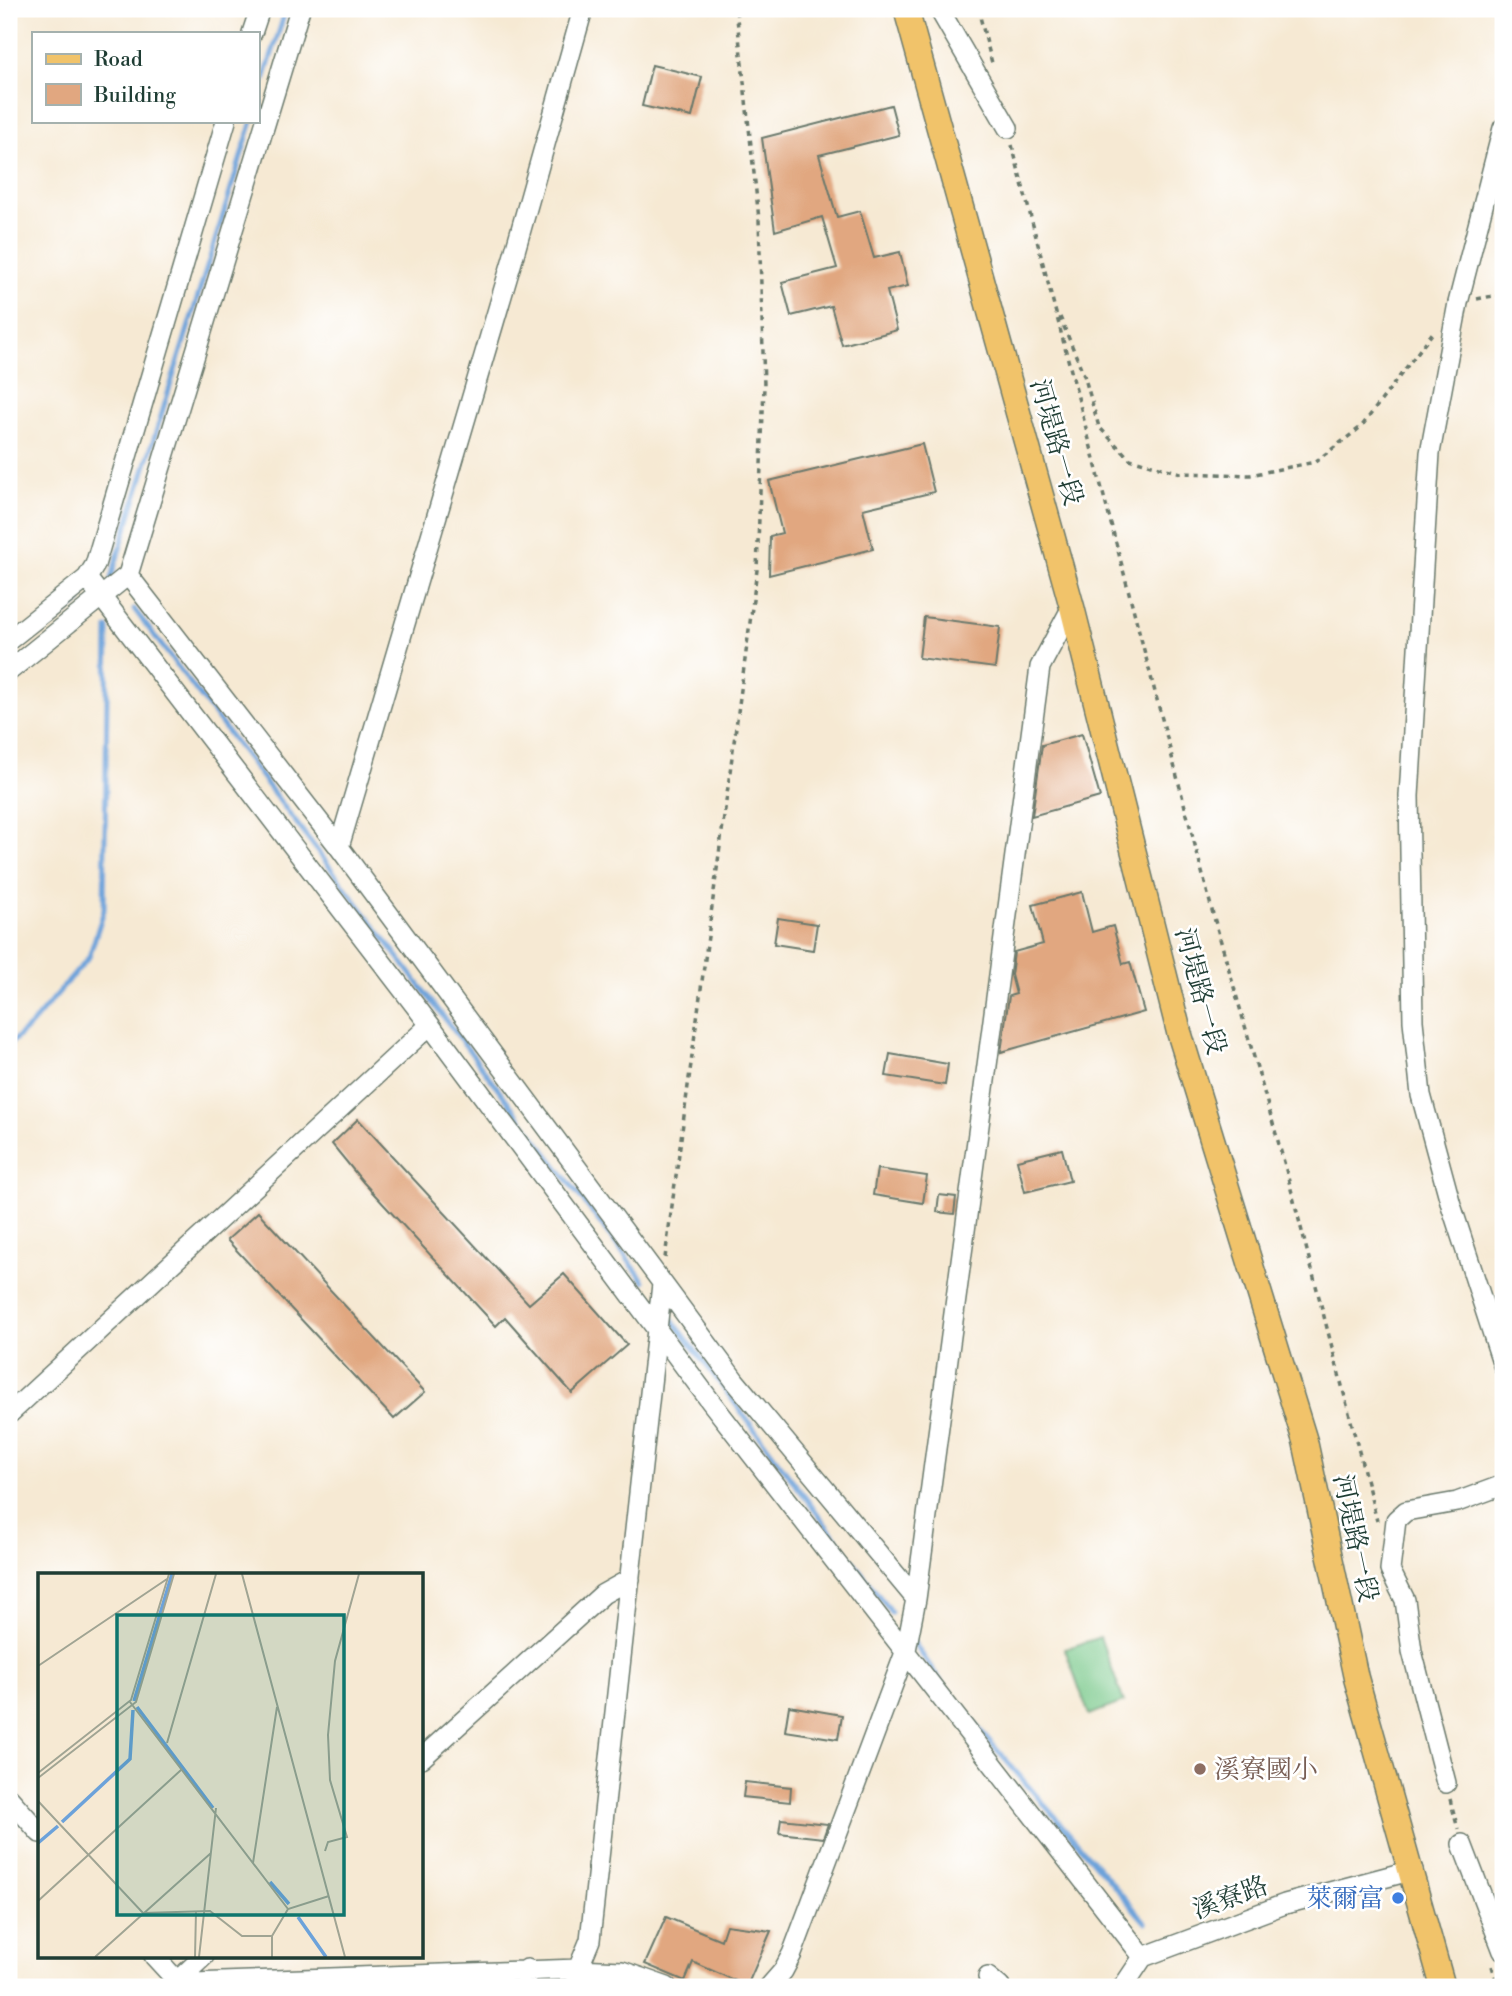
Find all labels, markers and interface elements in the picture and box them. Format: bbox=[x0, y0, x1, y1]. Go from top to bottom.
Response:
legend bbox=[32, 32, 259, 122]
text: Road bbox=[94, 47, 143, 73]
text: Building bbox=[93, 83, 176, 109]
street label: 河堤路一段 bbox=[1023, 375, 1089, 509]
street label: 河堤路一段 bbox=[1168, 924, 1232, 1058]
street label: 河堤路一段 bbox=[1326, 1471, 1384, 1605]
inset map bbox=[38, 1573, 424, 1958]
place label: 溪寮國小 bbox=[1214, 1754, 1318, 1786]
marker: 溪寮國小 bbox=[1192, 1761, 1208, 1777]
street label: 溪寮路 bbox=[1188, 1870, 1272, 1926]
place label: 萊爾富 bbox=[1306, 1883, 1384, 1915]
marker: 萊爾富 bbox=[1390, 1890, 1406, 1906]

